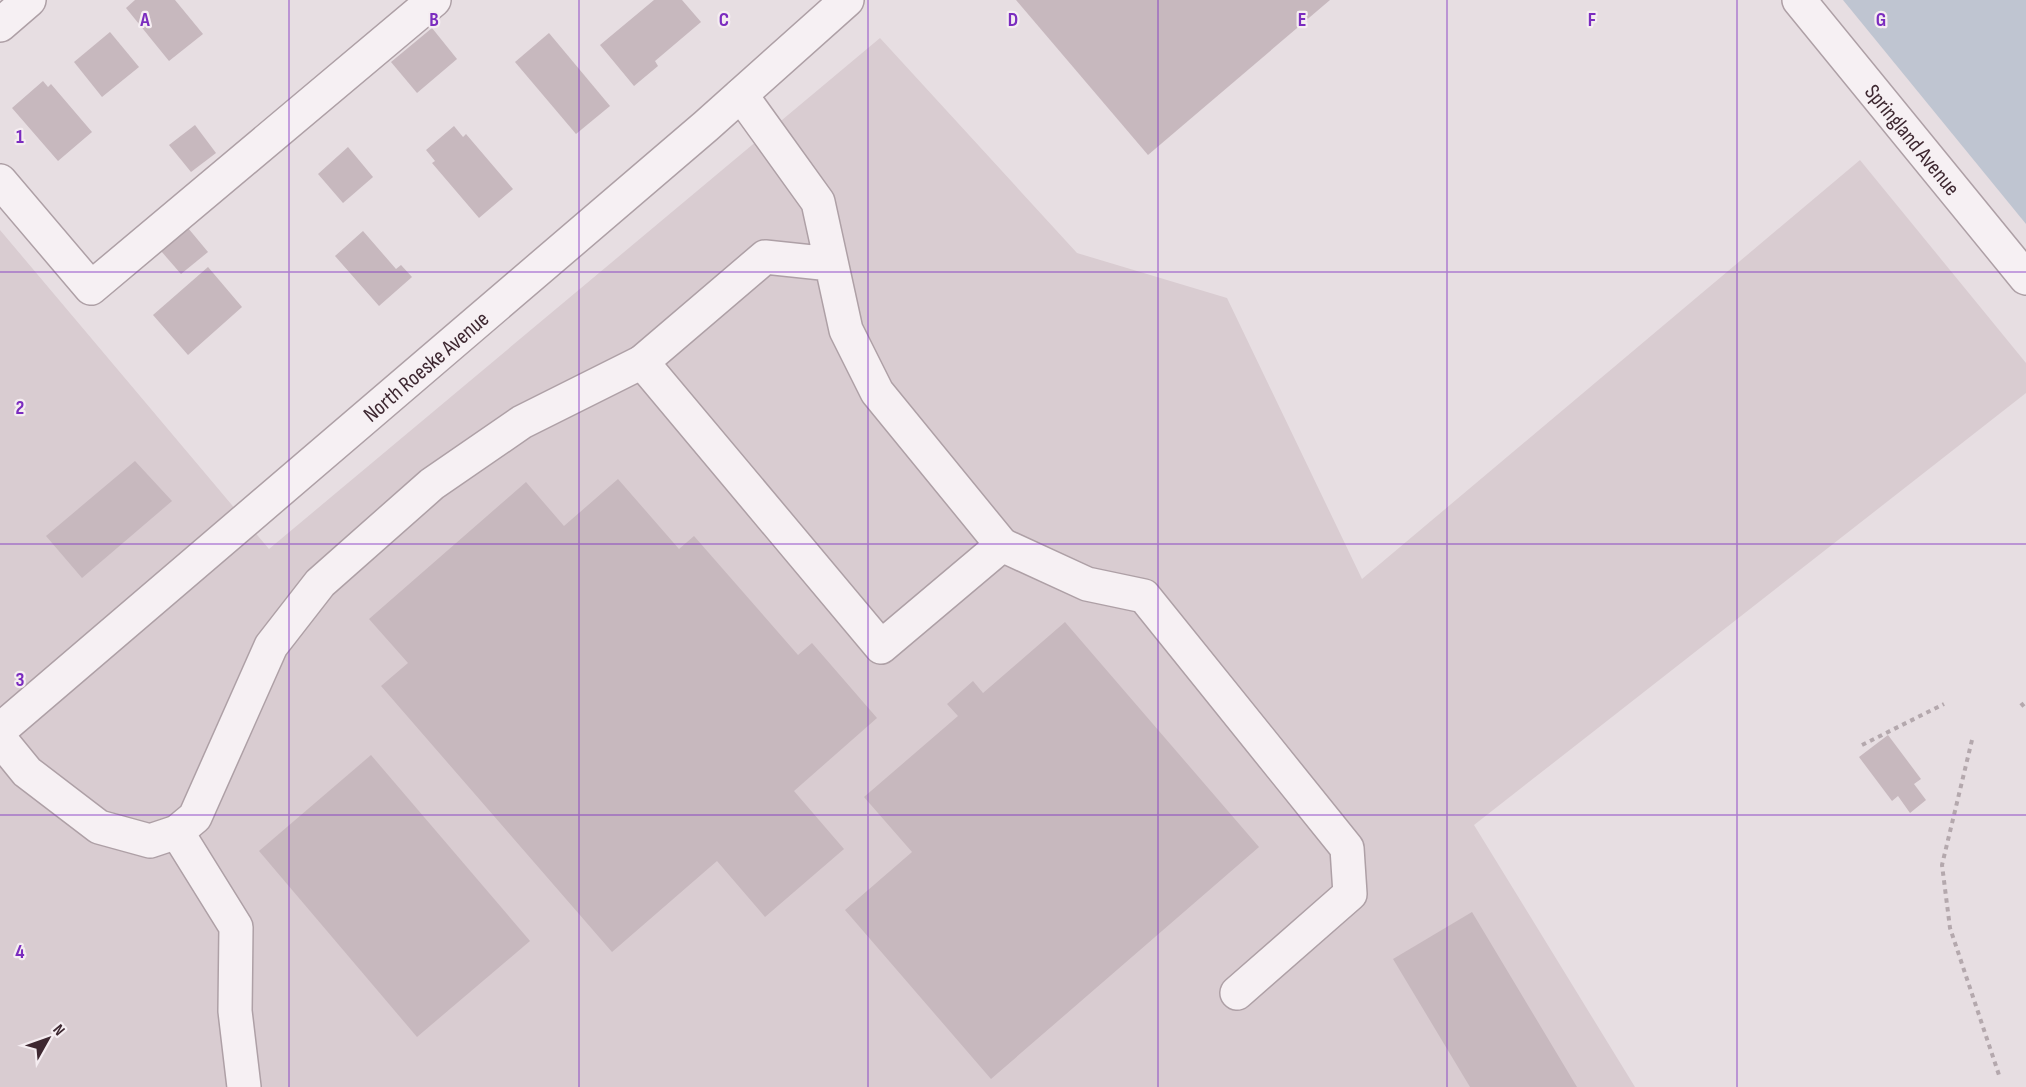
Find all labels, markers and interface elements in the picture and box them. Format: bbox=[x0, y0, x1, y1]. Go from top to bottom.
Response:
text: A bbox=[139, 8, 150, 32]
text: B bbox=[429, 8, 439, 32]
text: C bbox=[719, 8, 729, 32]
text: D bbox=[1008, 8, 1018, 32]
text: E bbox=[1298, 8, 1306, 32]
text: F bbox=[1588, 8, 1596, 32]
text: G bbox=[1876, 8, 1886, 32]
street label: Springland Avenue bbox=[1858, 79, 1965, 201]
text: 1 bbox=[16, 125, 24, 149]
street label: North Roeske Avenue bbox=[358, 306, 495, 428]
text: 2 bbox=[16, 396, 24, 420]
text: 3 bbox=[16, 668, 25, 692]
text: 4 bbox=[15, 940, 25, 964]
north arrow bbox=[18, 1009, 78, 1069]
text: N bbox=[48, 1021, 68, 1040]

